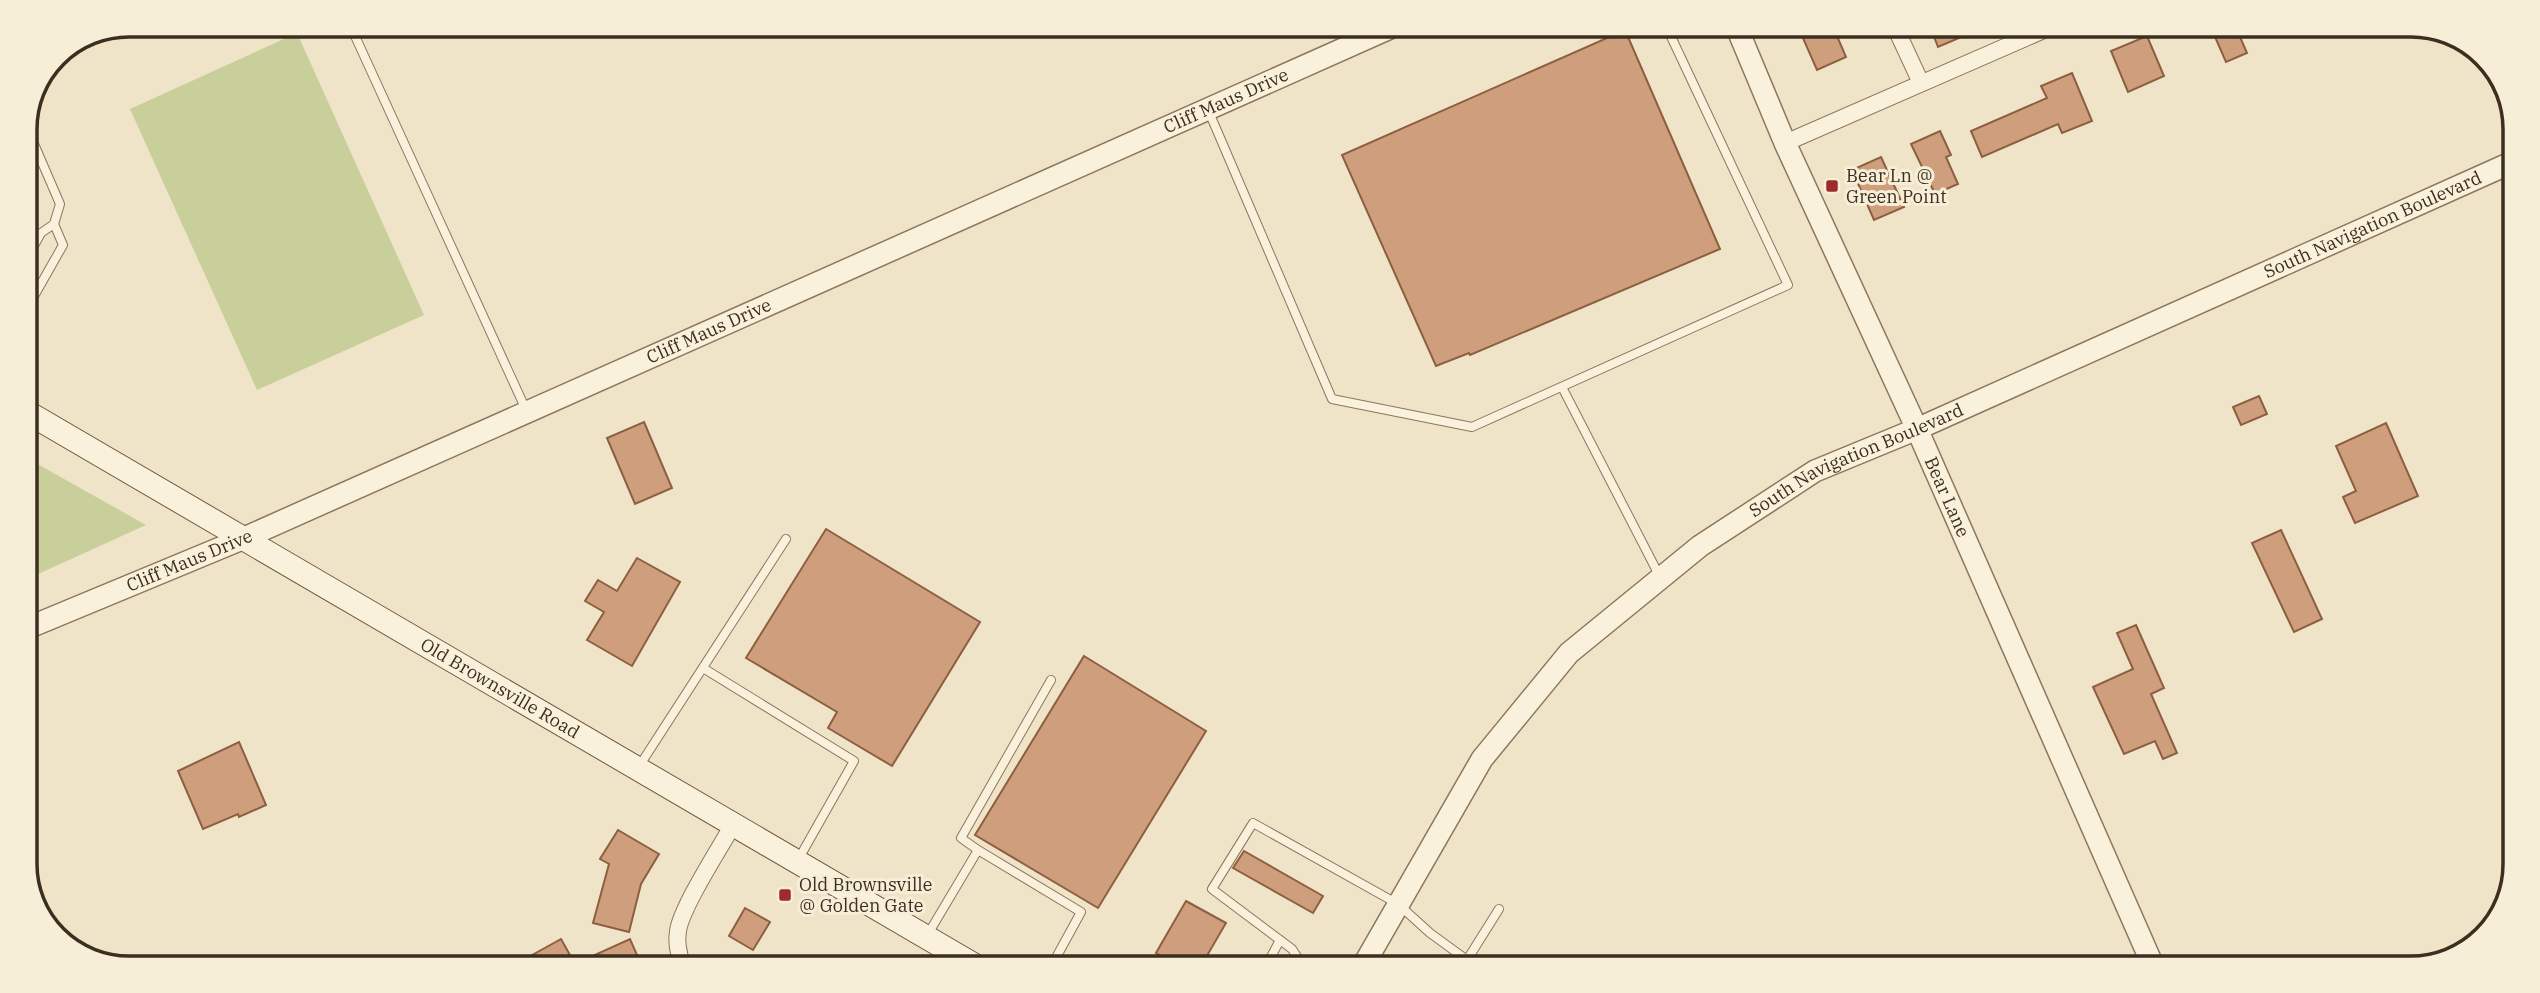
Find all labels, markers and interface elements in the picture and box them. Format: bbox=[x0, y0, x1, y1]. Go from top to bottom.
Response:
street label: Cliff Maus Drive bbox=[1160, 63, 1292, 138]
place label: Bear Ln @ Green Point bbox=[1846, 164, 1947, 208]
street label: South Navigation Boulevard bbox=[2260, 165, 2485, 283]
marker: Bear Ln @ Green Point bbox=[1824, 178, 1840, 194]
street label: Cliff Maus Drive bbox=[643, 293, 775, 369]
street label: South Navigation Boulevard bbox=[1744, 398, 1967, 522]
street label: Bear Lane bbox=[1920, 453, 1975, 541]
street label: Cliff Maus Drive bbox=[123, 524, 256, 597]
street label: Old Brownsville Road bbox=[416, 632, 584, 743]
place label: Old Brownsville @ Golden Gate bbox=[799, 873, 932, 917]
marker: Old Brownsville @ Golden Gate bbox=[777, 887, 793, 903]

